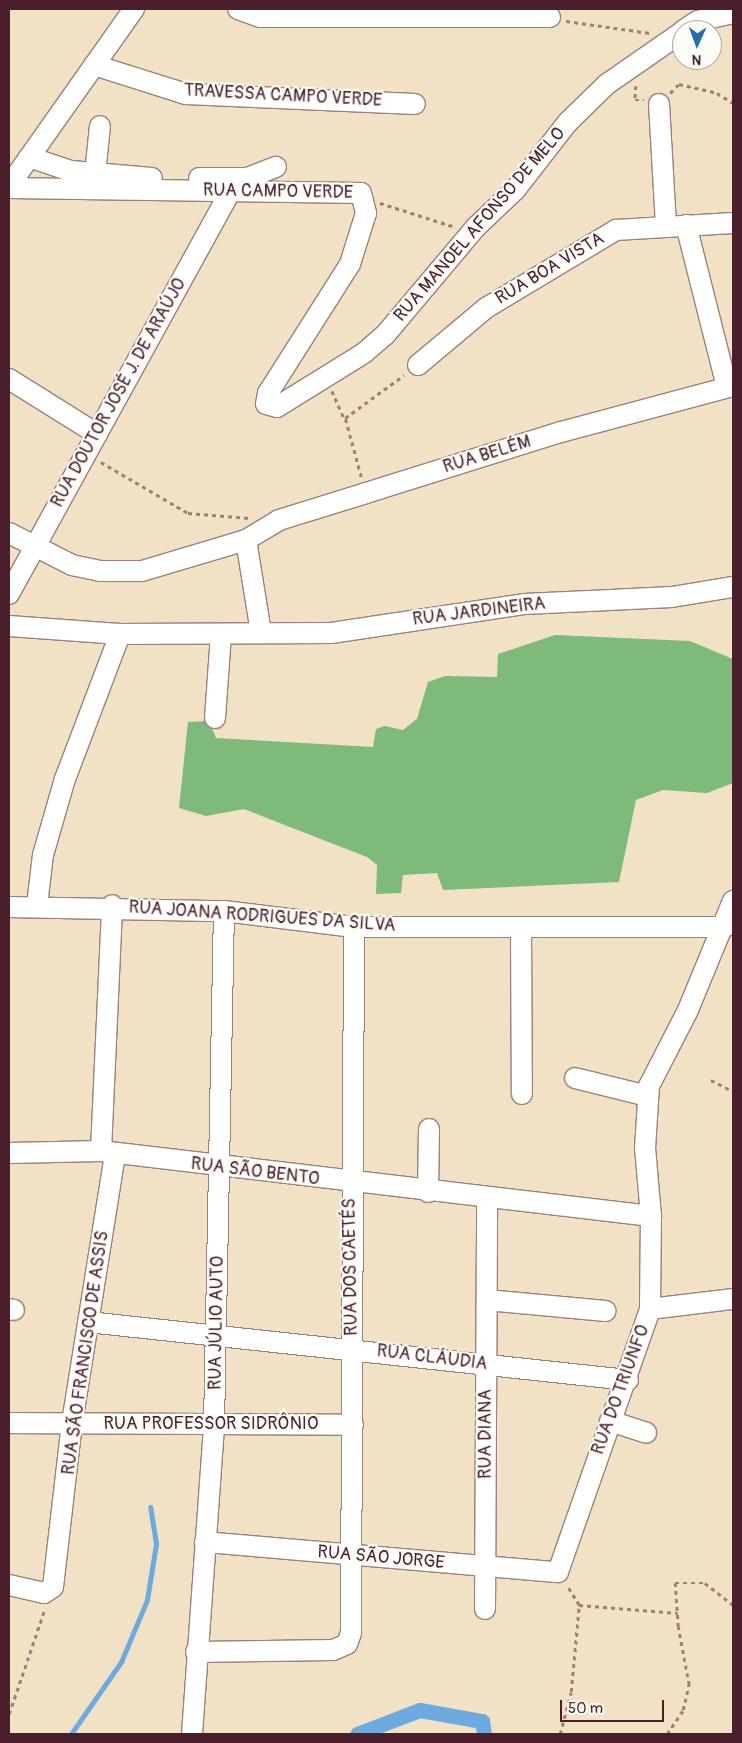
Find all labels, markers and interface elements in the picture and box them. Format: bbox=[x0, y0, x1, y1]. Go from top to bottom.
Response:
north arrow bbox=[672, 20, 722, 70]
text: N bbox=[691, 51, 702, 68]
street label: TRAVESSA CAMPO VERDE bbox=[183, 80, 383, 112]
street label: RUA MANOEL AFONSO DE MELO bbox=[390, 124, 570, 326]
street label: RUA CAMPO VERDE bbox=[203, 180, 353, 204]
street label: RUA BOA VISTA bbox=[492, 228, 608, 310]
street label: RUA DOUTOR JOSÉ J. DE ARAÚJO bbox=[47, 275, 191, 511]
street label: RUA BELÉM bbox=[440, 431, 534, 479]
street label: RUA JARDINEIRA bbox=[411, 593, 547, 631]
street label: RUA JOANA RODRIGUES DA SILVA bbox=[128, 897, 396, 937]
street label: RUA SÃO BENTO bbox=[189, 1153, 321, 1191]
street label: RUA DOS CAETÉS bbox=[339, 1198, 363, 1336]
street label: RUA SÃO FRANCISCO DE ASSIS bbox=[58, 1230, 114, 1476]
street label: RUA JÚLIO AUTO bbox=[205, 1256, 229, 1390]
street label: RUA DO TRIUNFO bbox=[588, 1322, 654, 1458]
street label: RUA CLÁUDIA bbox=[375, 1341, 489, 1375]
street label: RUA DIANA bbox=[475, 1389, 497, 1479]
street label: RUA PROFESSOR SIDRÔNIO bbox=[104, 1413, 318, 1435]
street label: RUA SÃO JORGE bbox=[316, 1542, 446, 1574]
scale bar bbox=[562, 1690, 666, 1722]
text: 50 m bbox=[568, 1699, 603, 1718]

